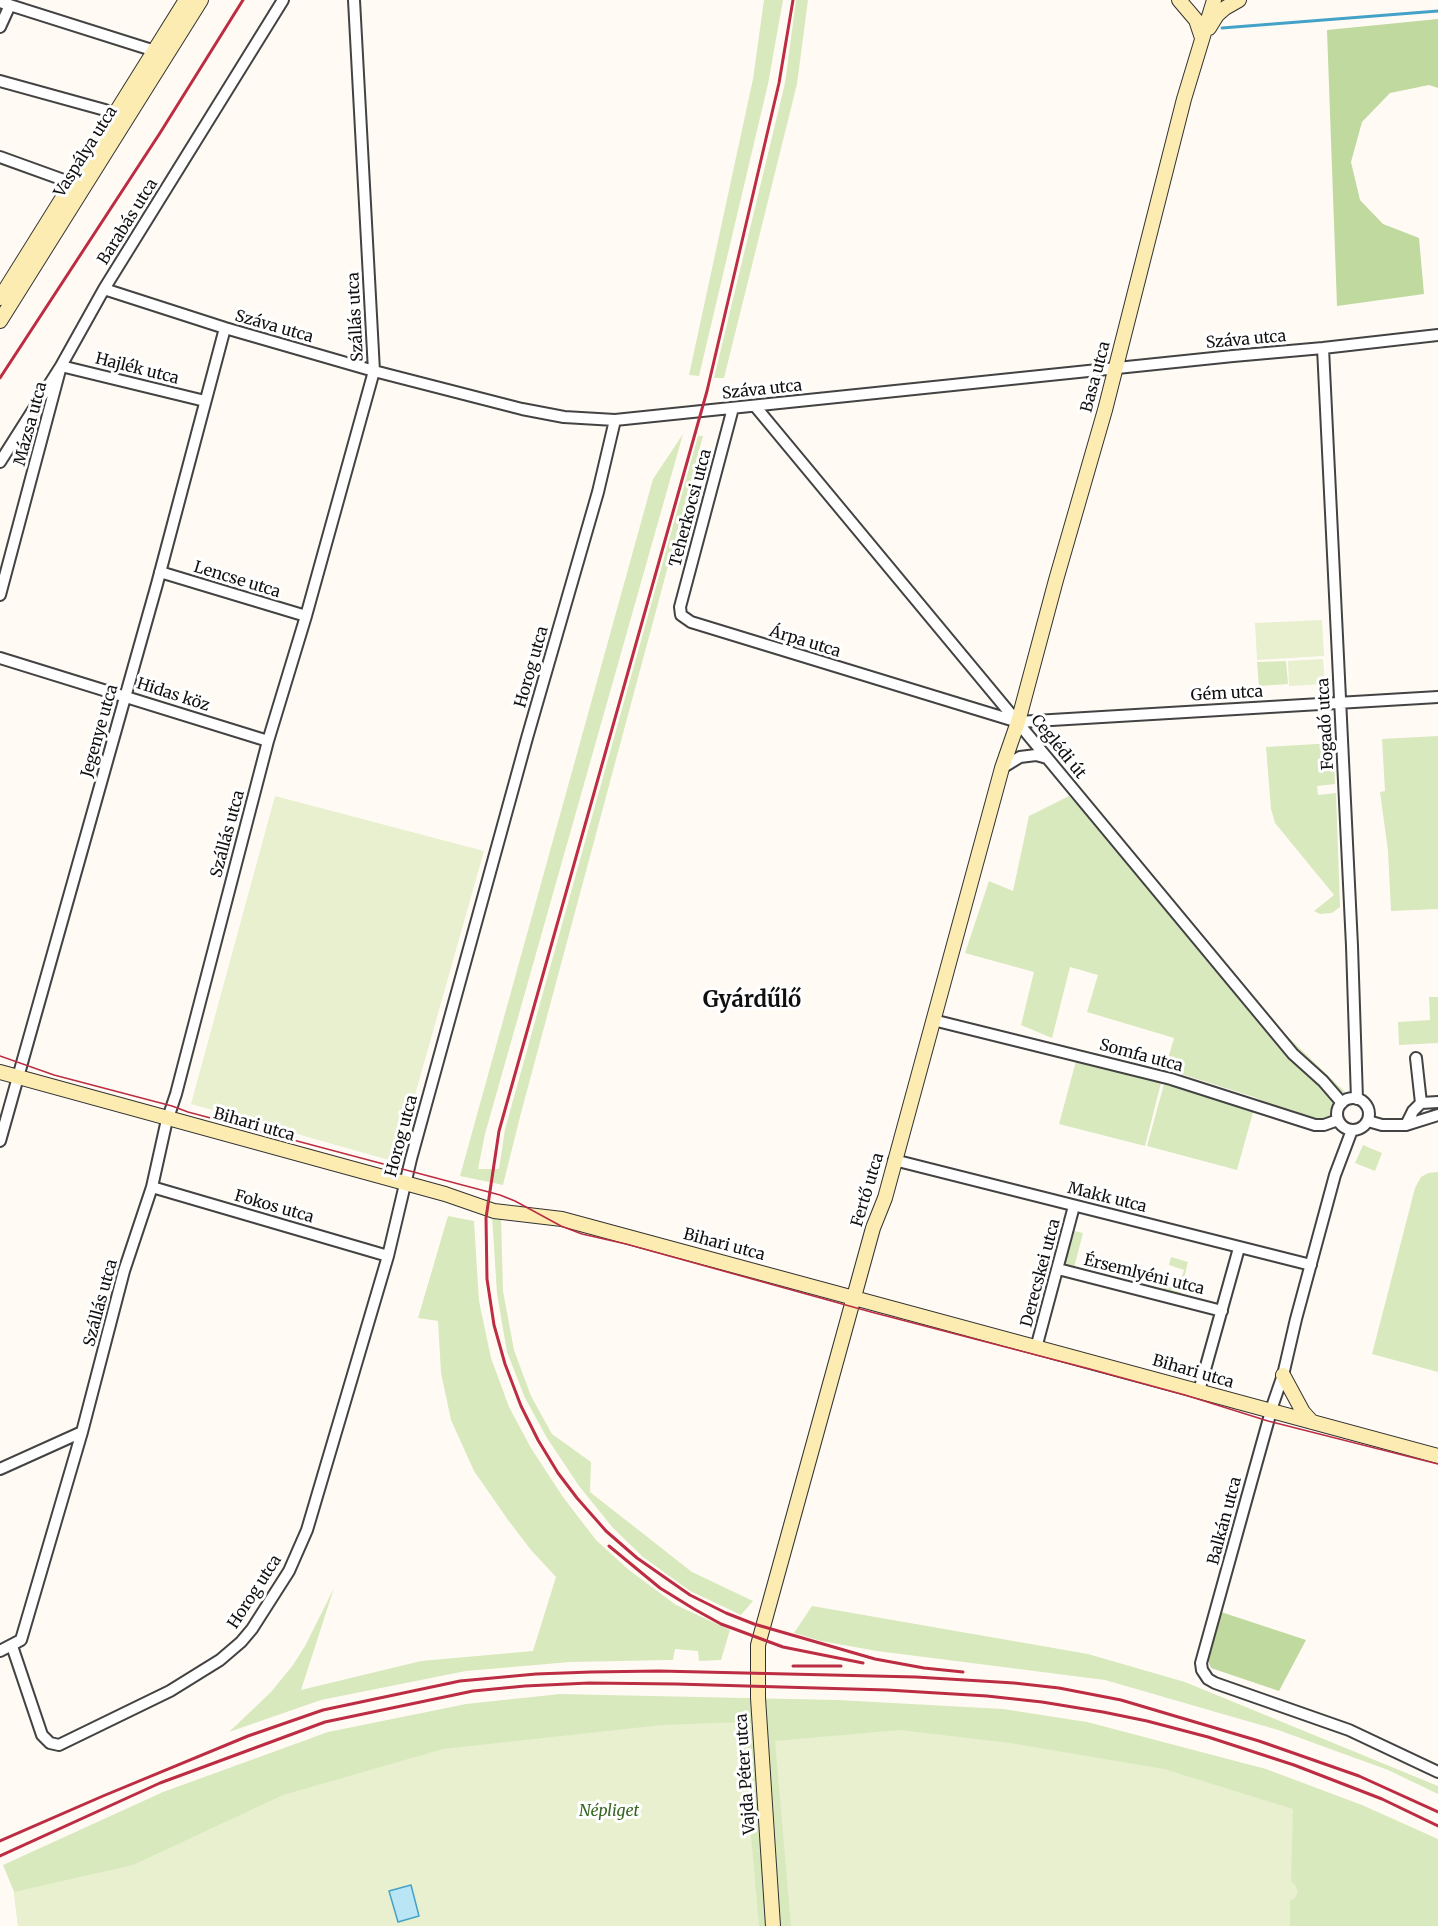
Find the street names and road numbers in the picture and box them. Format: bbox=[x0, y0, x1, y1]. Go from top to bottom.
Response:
street label: Vaspálya utca bbox=[50, 103, 122, 201]
street label: Barabás utca bbox=[94, 175, 162, 269]
street label: Szállás utca bbox=[344, 272, 368, 362]
street label: Száva utca bbox=[233, 307, 315, 347]
street label: Száva utca bbox=[1205, 327, 1287, 353]
street label: Basa utca bbox=[1077, 339, 1115, 415]
street label: Hajlék utca bbox=[93, 349, 181, 389]
street label: Száva utca bbox=[721, 376, 803, 404]
street label: Mázsa utca bbox=[11, 380, 51, 468]
street label: Teherkocsi utca bbox=[666, 447, 716, 569]
street label: Lencse utca bbox=[191, 558, 283, 602]
street label: Árpa utca bbox=[767, 622, 843, 662]
street label: Horog utca bbox=[511, 624, 553, 710]
street label: Hidas köz bbox=[134, 674, 212, 716]
street label: Fogadó utca bbox=[1314, 677, 1338, 771]
street label: Jegenye utca bbox=[78, 682, 122, 780]
street label: Gém utca bbox=[1190, 683, 1264, 705]
street label: Ceglédi út bbox=[1026, 711, 1090, 783]
street label: Szállás utca bbox=[207, 788, 249, 880]
street label: Somfa utca bbox=[1097, 1036, 1185, 1076]
street label: Horog utca bbox=[382, 1093, 422, 1179]
street label: Bihari utca bbox=[211, 1104, 297, 1146]
street label: Fertő utca bbox=[848, 1151, 888, 1229]
street label: Makk utca bbox=[1065, 1179, 1149, 1217]
street label: Fokos utca bbox=[232, 1187, 316, 1227]
street label: Derecskei utca bbox=[1017, 1217, 1065, 1329]
street label: Bihari utca bbox=[681, 1225, 767, 1265]
street label: Érsemlyéni utca bbox=[1082, 1251, 1206, 1299]
street label: Szállás utca bbox=[80, 1257, 122, 1349]
street label: Bihari utca bbox=[1150, 1351, 1236, 1393]
street label: Balkán utca bbox=[1204, 1475, 1246, 1567]
street label: Horog utca bbox=[224, 1552, 286, 1632]
street label: Vajda Péter utca bbox=[732, 1713, 760, 1835]

